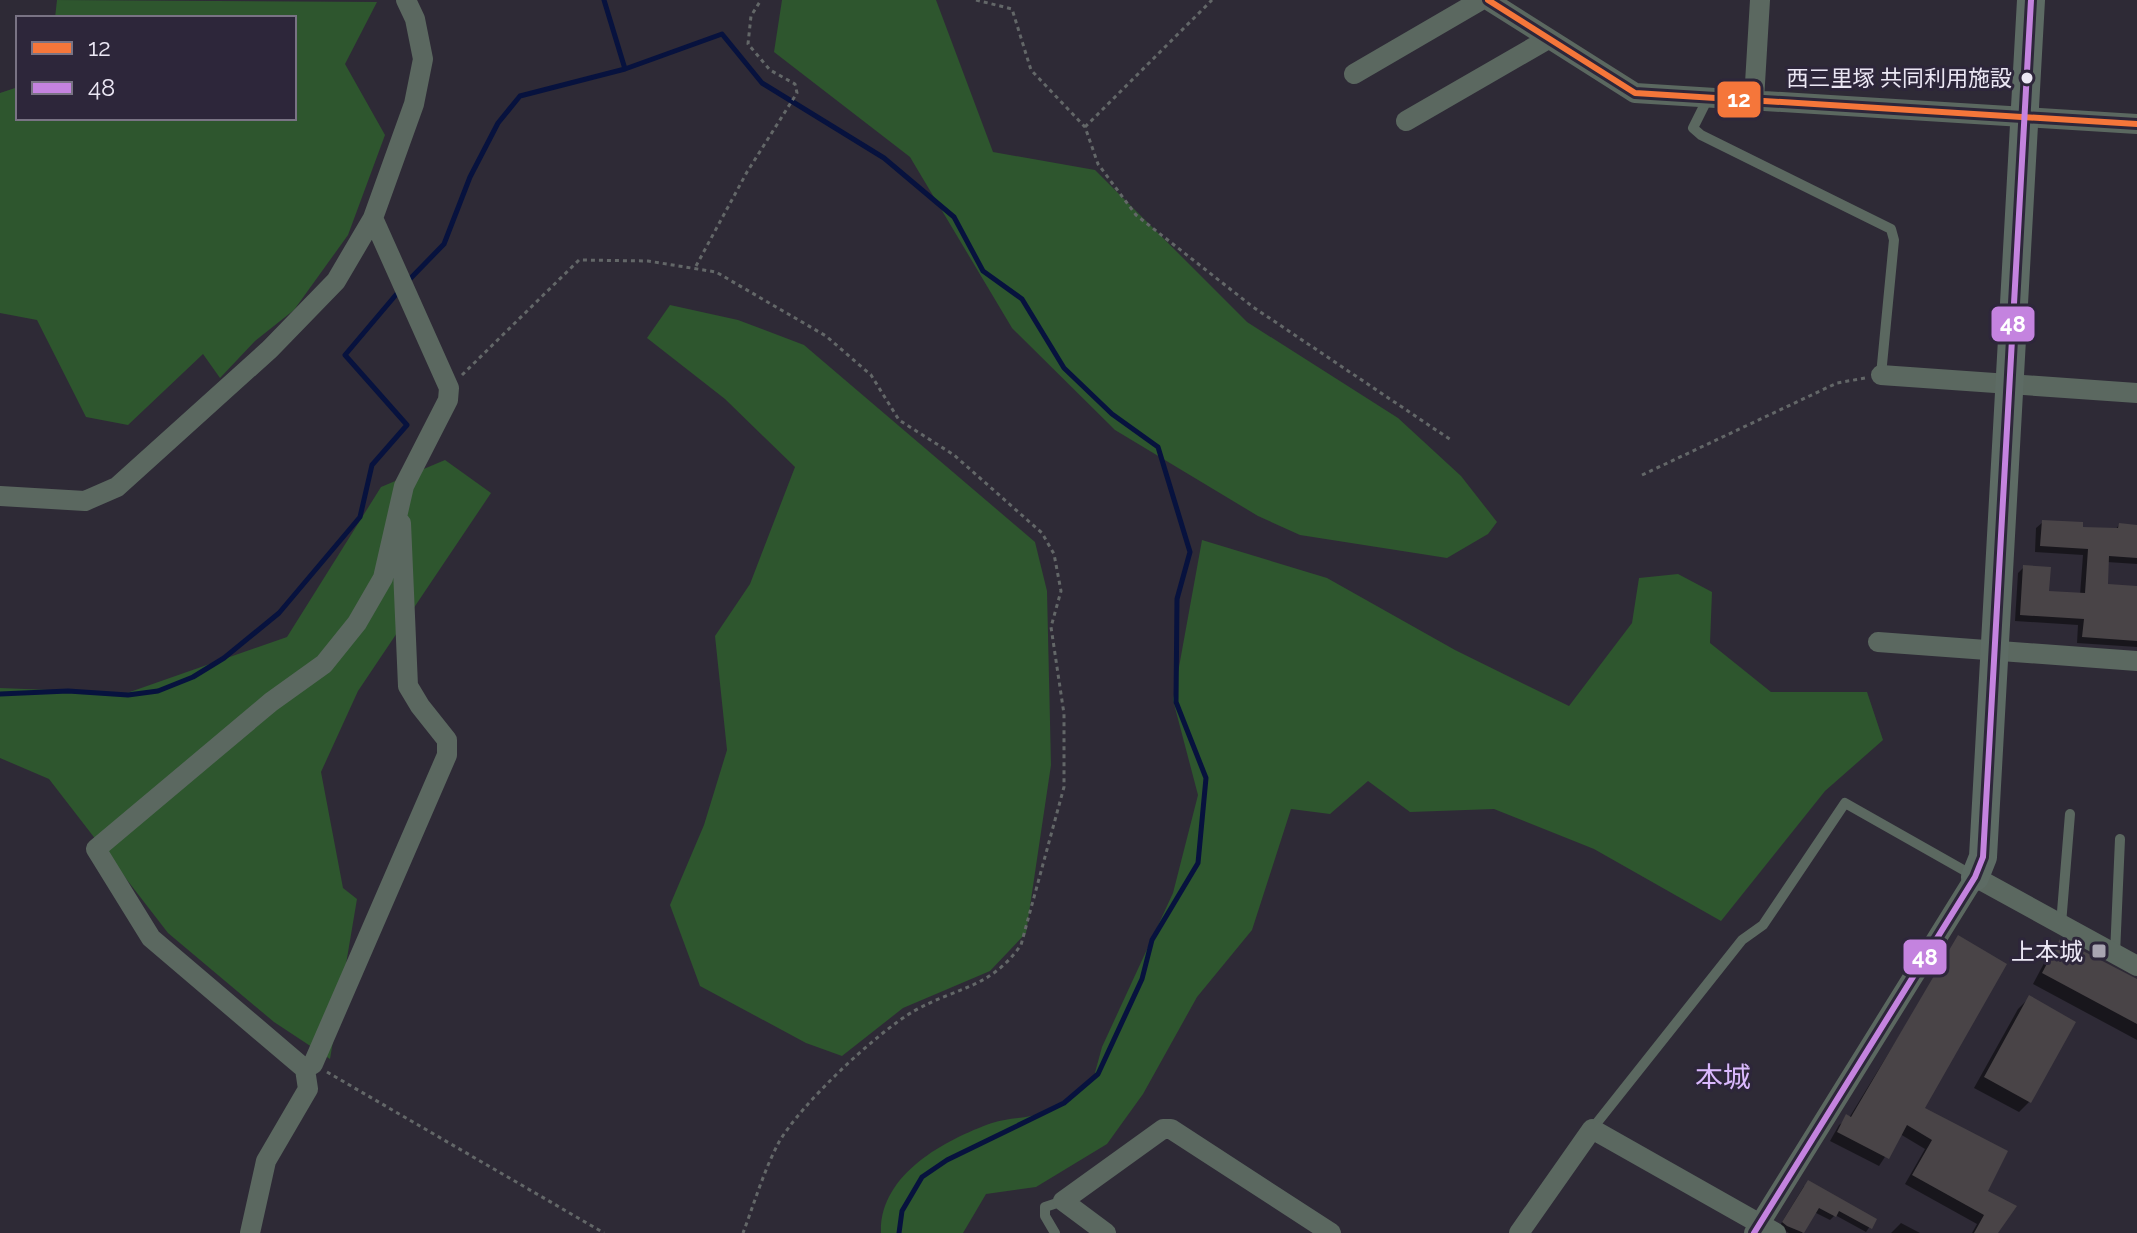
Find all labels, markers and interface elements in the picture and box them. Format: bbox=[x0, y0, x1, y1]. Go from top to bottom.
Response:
legend bbox=[16, 16, 296, 120]
text: 12 bbox=[88, 33, 111, 62]
place label: 西三里塚 共同利用施設 bbox=[1786, 65, 2012, 91]
marker: 西三里塚 共同利用施設 bbox=[2019, 70, 2035, 86]
text: 48 bbox=[88, 73, 115, 102]
line badge: 12 bbox=[1716, 80, 1762, 119]
text: 12 bbox=[1727, 86, 1751, 112]
line badge: 48 bbox=[1990, 305, 2036, 343]
text: 48 bbox=[2000, 311, 2026, 337]
place label: 上本城 bbox=[2011, 937, 2083, 966]
line badge: 48 bbox=[1902, 938, 1948, 976]
marker: 上本城 bbox=[2090, 942, 2108, 960]
text: 48 bbox=[1912, 944, 1938, 970]
district label: 本城 bbox=[1695, 1061, 1751, 1094]

